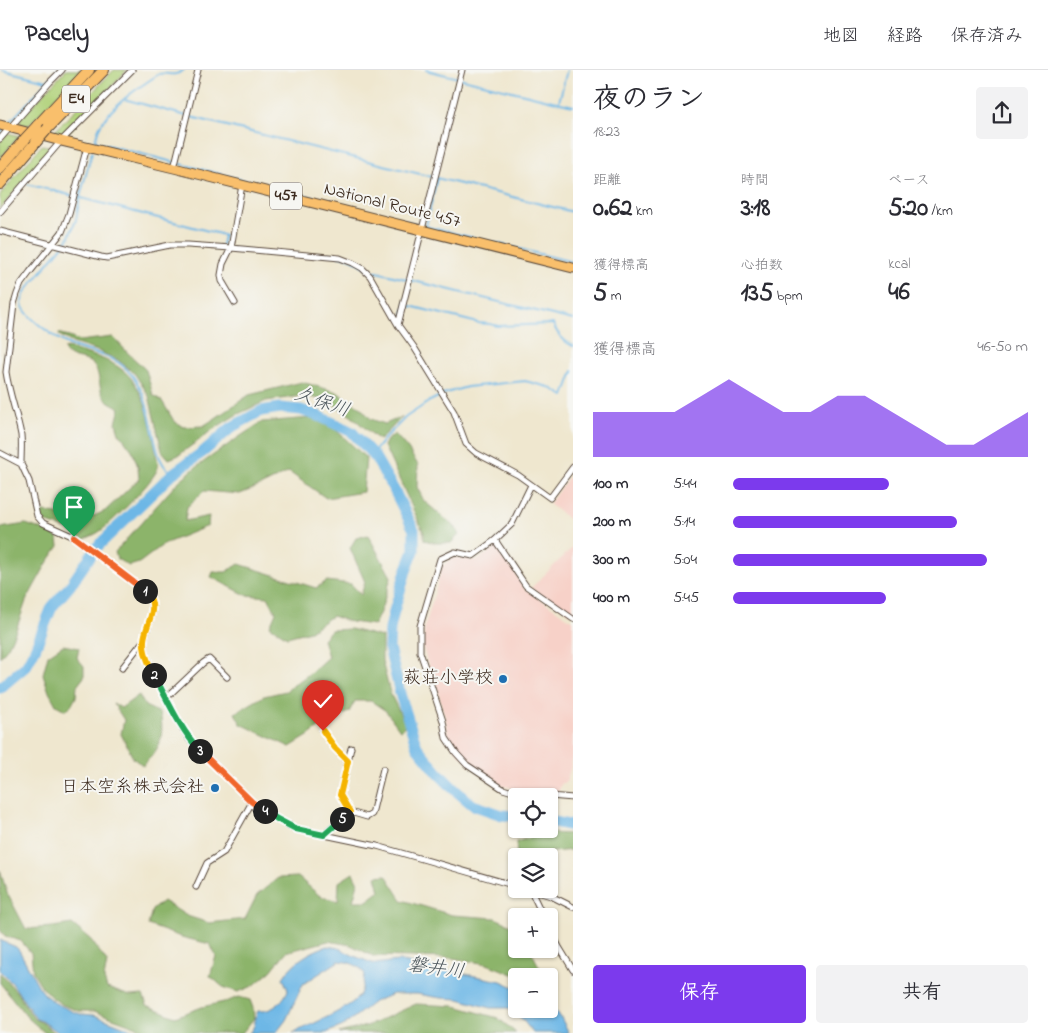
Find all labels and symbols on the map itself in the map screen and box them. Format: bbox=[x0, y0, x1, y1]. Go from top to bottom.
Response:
road number: E4 bbox=[62, 85, 90, 112]
street label: National Route 457 bbox=[321, 176, 464, 236]
road number: 457 bbox=[270, 182, 302, 210]
water label: 久保川 bbox=[291, 381, 353, 425]
pin bbox=[53, 486, 95, 537]
pin: 1 bbox=[132, 578, 158, 604]
pin: 2 bbox=[142, 662, 166, 688]
place label: 萩荘小学校 bbox=[403, 666, 493, 692]
marker: 萩荘小学校 bbox=[497, 673, 509, 685]
pin bbox=[302, 680, 344, 731]
pin: 3 bbox=[188, 738, 212, 764]
place label: 日本空糸株式会社 bbox=[61, 775, 205, 801]
marker: 日本空糸株式会社 bbox=[209, 782, 221, 794]
pin: 4 bbox=[252, 798, 278, 824]
pin: 5 bbox=[330, 806, 354, 832]
water label: 磐井川 bbox=[406, 952, 466, 986]

